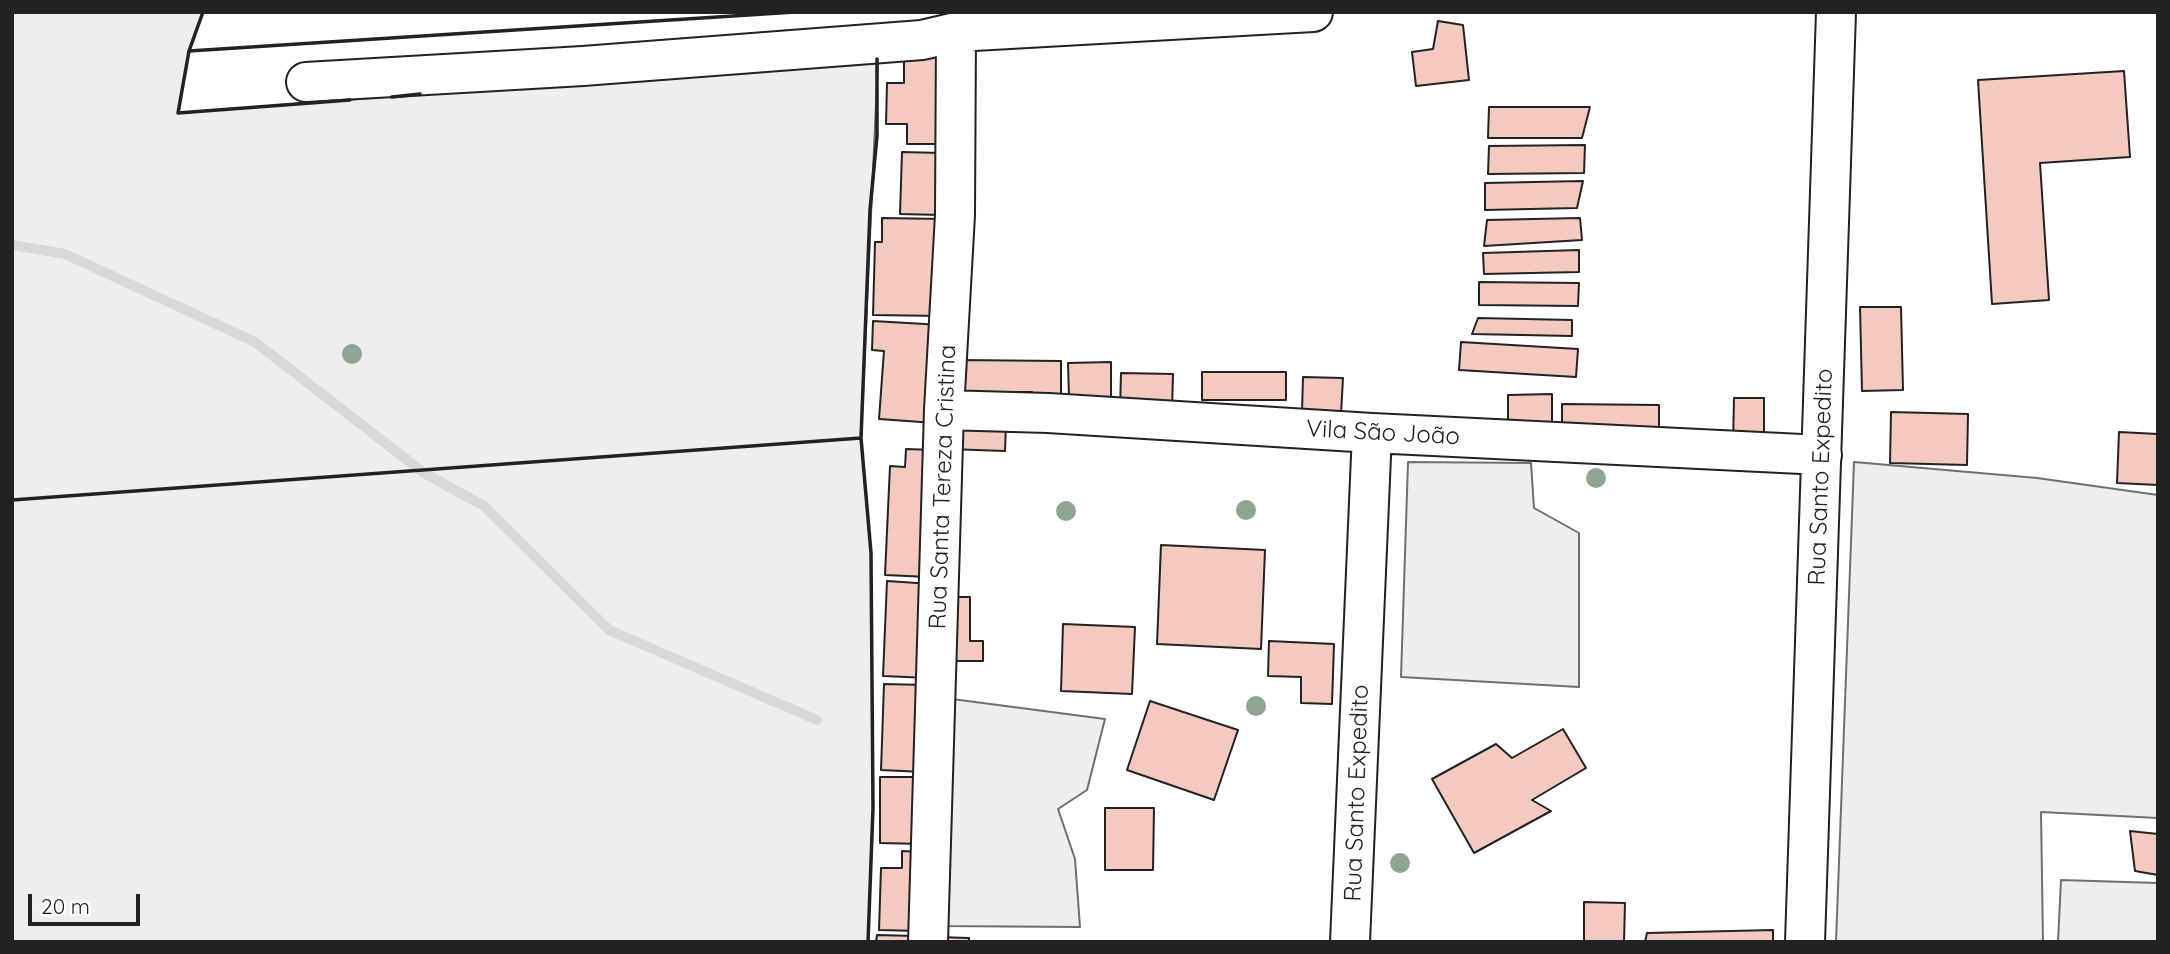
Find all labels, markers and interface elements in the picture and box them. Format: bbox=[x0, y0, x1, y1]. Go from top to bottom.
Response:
street label: Rua Santa Tereza Cristina bbox=[924, 344, 962, 630]
street label: Rua Santo Expedito bbox=[1803, 368, 1839, 586]
street label: Vila São João bbox=[1305, 415, 1461, 451]
street label: Rua Santo Expedito bbox=[1339, 684, 1375, 902]
scale bar bbox=[32, 880, 144, 924]
text: 20 m bbox=[41, 893, 90, 919]

